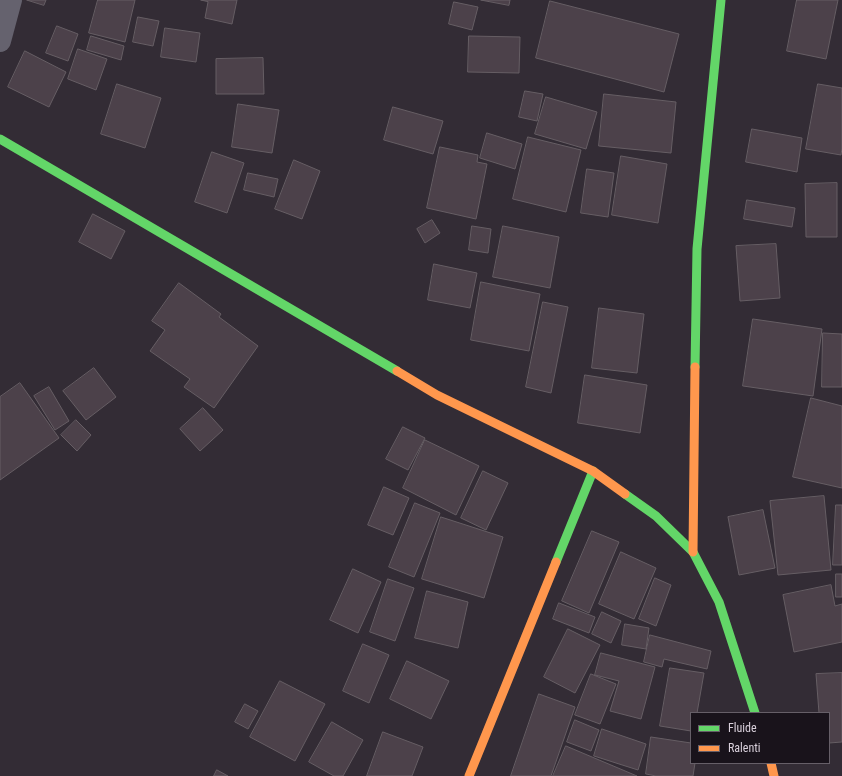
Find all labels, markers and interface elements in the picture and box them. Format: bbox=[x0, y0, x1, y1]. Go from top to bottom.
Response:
legend bbox=[690, 712, 830, 764]
text: Fluide bbox=[728, 721, 757, 735]
text: Ralenti bbox=[728, 741, 761, 755]

